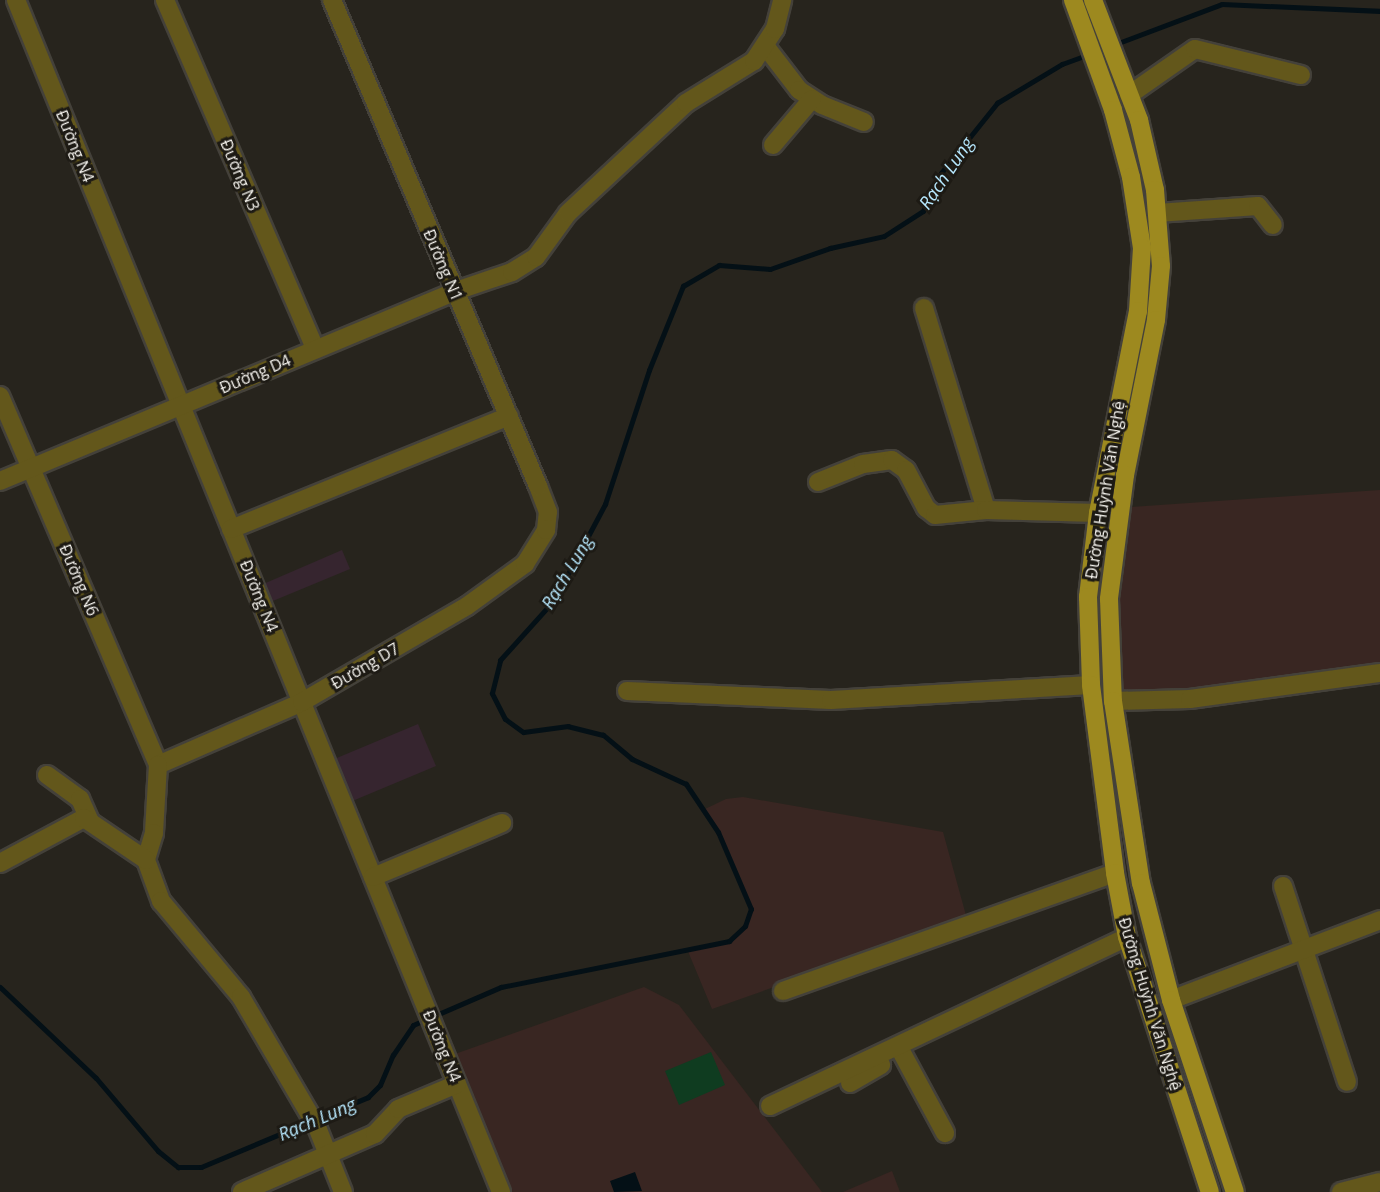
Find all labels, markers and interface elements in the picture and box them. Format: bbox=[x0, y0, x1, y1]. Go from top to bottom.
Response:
street label: Đường N4 bbox=[52, 107, 98, 185]
water label: Rạch Lung bbox=[914, 133, 978, 213]
street label: Đường N3 bbox=[216, 136, 264, 214]
street label: Đường N1 bbox=[419, 226, 467, 304]
street label: Đường D4 bbox=[217, 350, 293, 398]
street label: Đường Huỳnh Văn Nghệ bbox=[1081, 400, 1129, 580]
water label: Rạch Lung bbox=[537, 531, 597, 613]
street label: Đường N6 bbox=[55, 541, 103, 619]
street label: Đường N4 bbox=[236, 557, 282, 635]
street label: Đường D7 bbox=[328, 639, 402, 693]
street label: Đường Huỳnh Văn Nghệ bbox=[1115, 915, 1185, 1093]
street label: Đường N4 bbox=[419, 1007, 465, 1085]
water label: Rạch Lung bbox=[275, 1093, 359, 1145]

